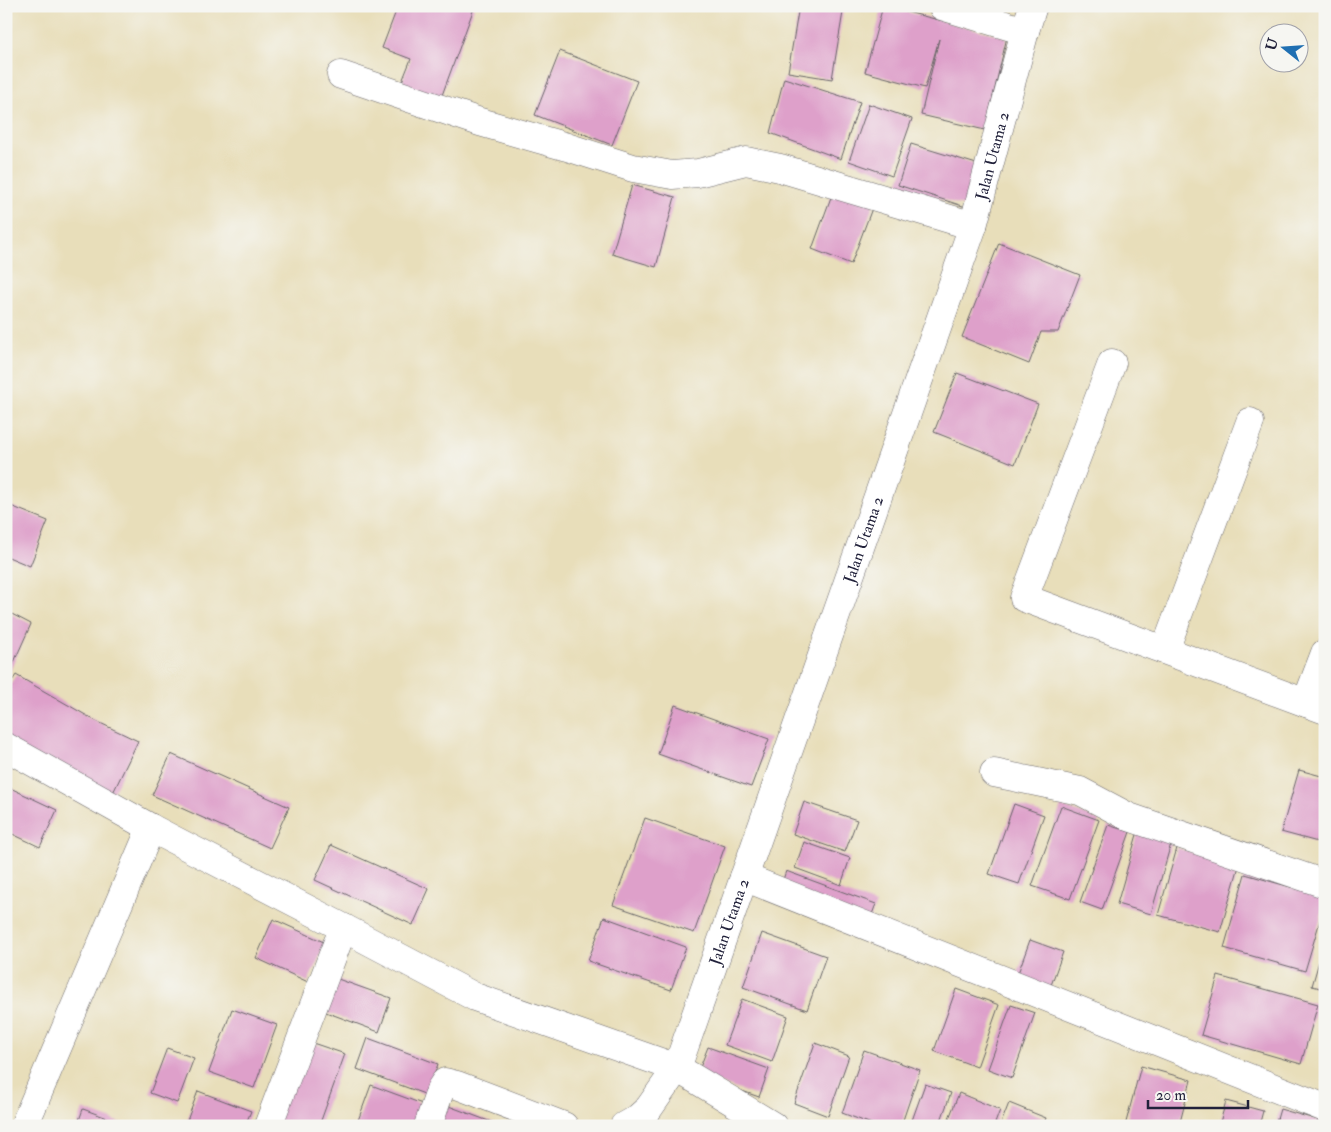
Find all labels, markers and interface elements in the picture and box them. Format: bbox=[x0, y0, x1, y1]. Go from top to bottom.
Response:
north arrow bbox=[1258, 22, 1308, 72]
text: U bbox=[1262, 36, 1282, 52]
street label: Jalan Utama 2 bbox=[971, 110, 1014, 203]
street label: Jalan Utama 2 bbox=[839, 494, 888, 587]
street label: Jalan Utama 2 bbox=[705, 876, 754, 969]
scale bar bbox=[1148, 1077, 1248, 1109]
text: 20 m bbox=[1156, 1086, 1186, 1105]

